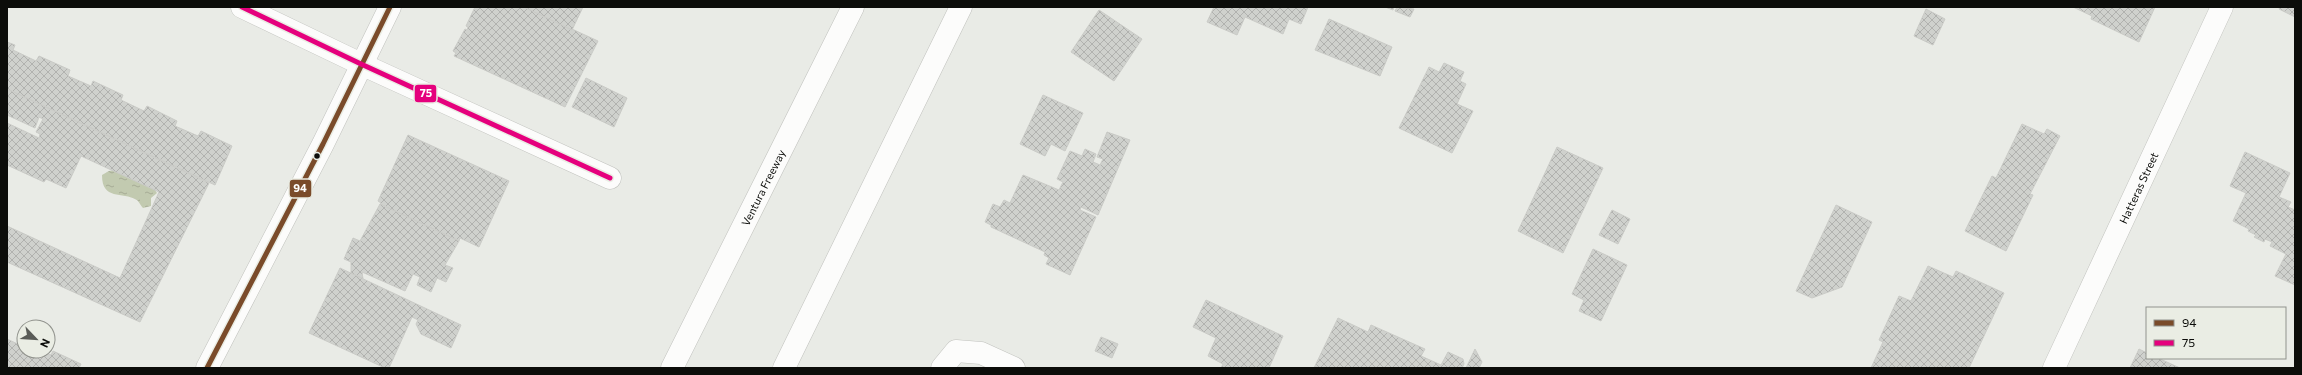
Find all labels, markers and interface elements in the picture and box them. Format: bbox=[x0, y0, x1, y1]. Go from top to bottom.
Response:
line badge: 75 bbox=[414, 84, 437, 103]
text: 75 bbox=[420, 86, 432, 99]
street label: Ventura Freeway bbox=[738, 147, 787, 228]
street label: Hatteras Street bbox=[2116, 149, 2160, 225]
unlabelled marker bbox=[312, 151, 322, 161]
line badge: 94 bbox=[289, 179, 312, 198]
text: 94 bbox=[293, 181, 307, 194]
legend bbox=[2146, 307, 2286, 359]
text: 94 bbox=[2182, 315, 2196, 329]
north arrow bbox=[16, 319, 56, 359]
text: 75 bbox=[2182, 335, 2195, 349]
text: N bbox=[38, 337, 53, 350]

